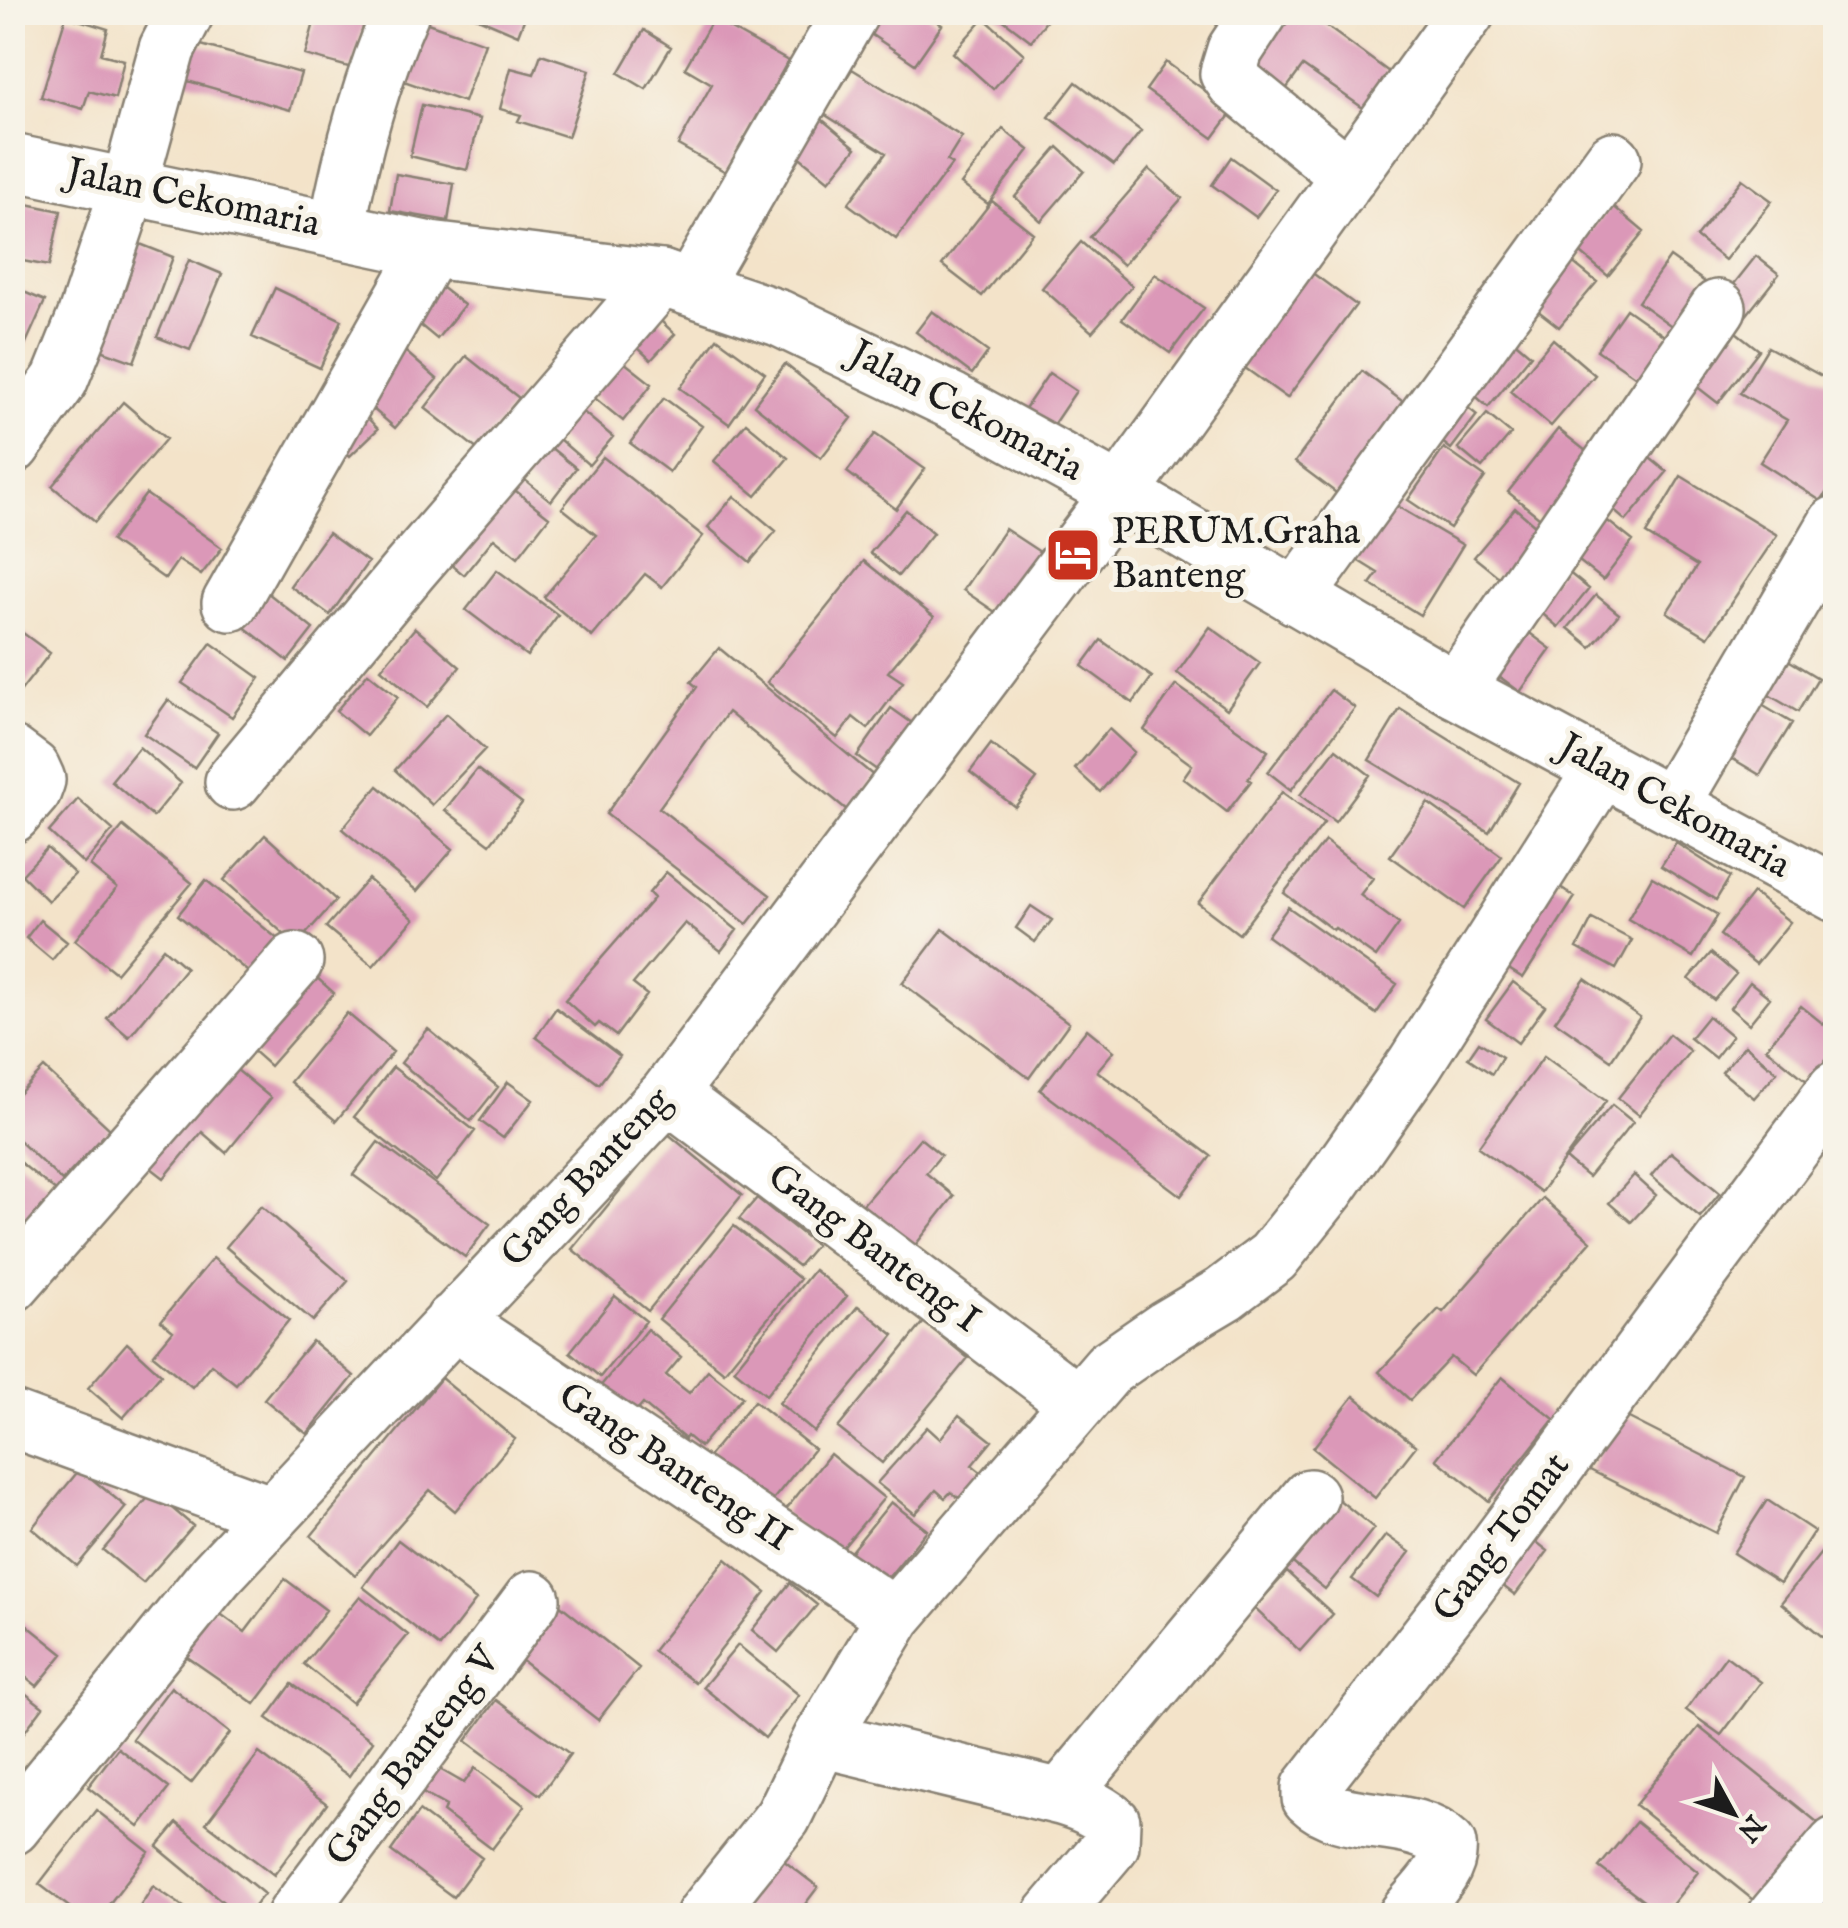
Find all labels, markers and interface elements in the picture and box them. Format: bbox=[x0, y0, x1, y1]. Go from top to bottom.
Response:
street label: Jalan Cekomaria bbox=[58, 148, 325, 249]
street label: Jalan Cekomaria bbox=[837, 328, 1092, 494]
place label: PERUM.Graha Banteng bbox=[1112, 509, 1361, 601]
hotel icon: PERUM.Graha Banteng bbox=[1043, 525, 1103, 585]
street label: Jalan Cekomaria bbox=[1546, 722, 1799, 891]
street label: Gang Banteng bbox=[491, 1078, 683, 1278]
street label: Gang Banteng I bbox=[757, 1154, 989, 1344]
street label: Gang Banteng II bbox=[549, 1373, 799, 1563]
street label: Gang Tomat bbox=[1423, 1444, 1581, 1632]
street label: Gang Banteng V bbox=[316, 1637, 513, 1876]
north arrow bbox=[1683, 1763, 1783, 1863]
text: N bbox=[1729, 1806, 1772, 1848]

